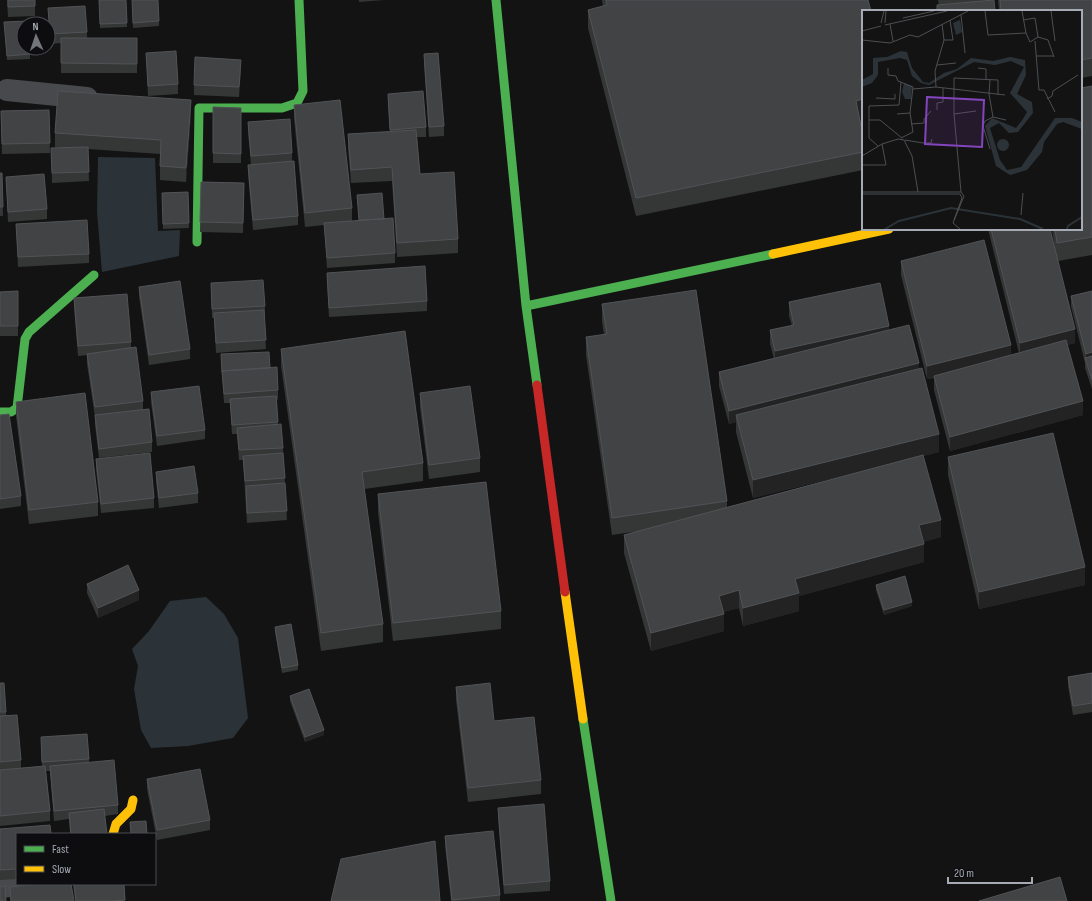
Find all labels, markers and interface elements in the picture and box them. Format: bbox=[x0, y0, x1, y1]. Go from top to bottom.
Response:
inset map bbox=[862, 10, 1082, 230]
north arrow bbox=[16, 16, 56, 56]
text: N bbox=[32, 20, 39, 33]
legend bbox=[16, 833, 156, 885]
text: Fast bbox=[52, 842, 69, 857]
scale bar bbox=[948, 859, 1032, 885]
text: Slow bbox=[52, 862, 71, 877]
text: 20 m bbox=[954, 866, 974, 881]

